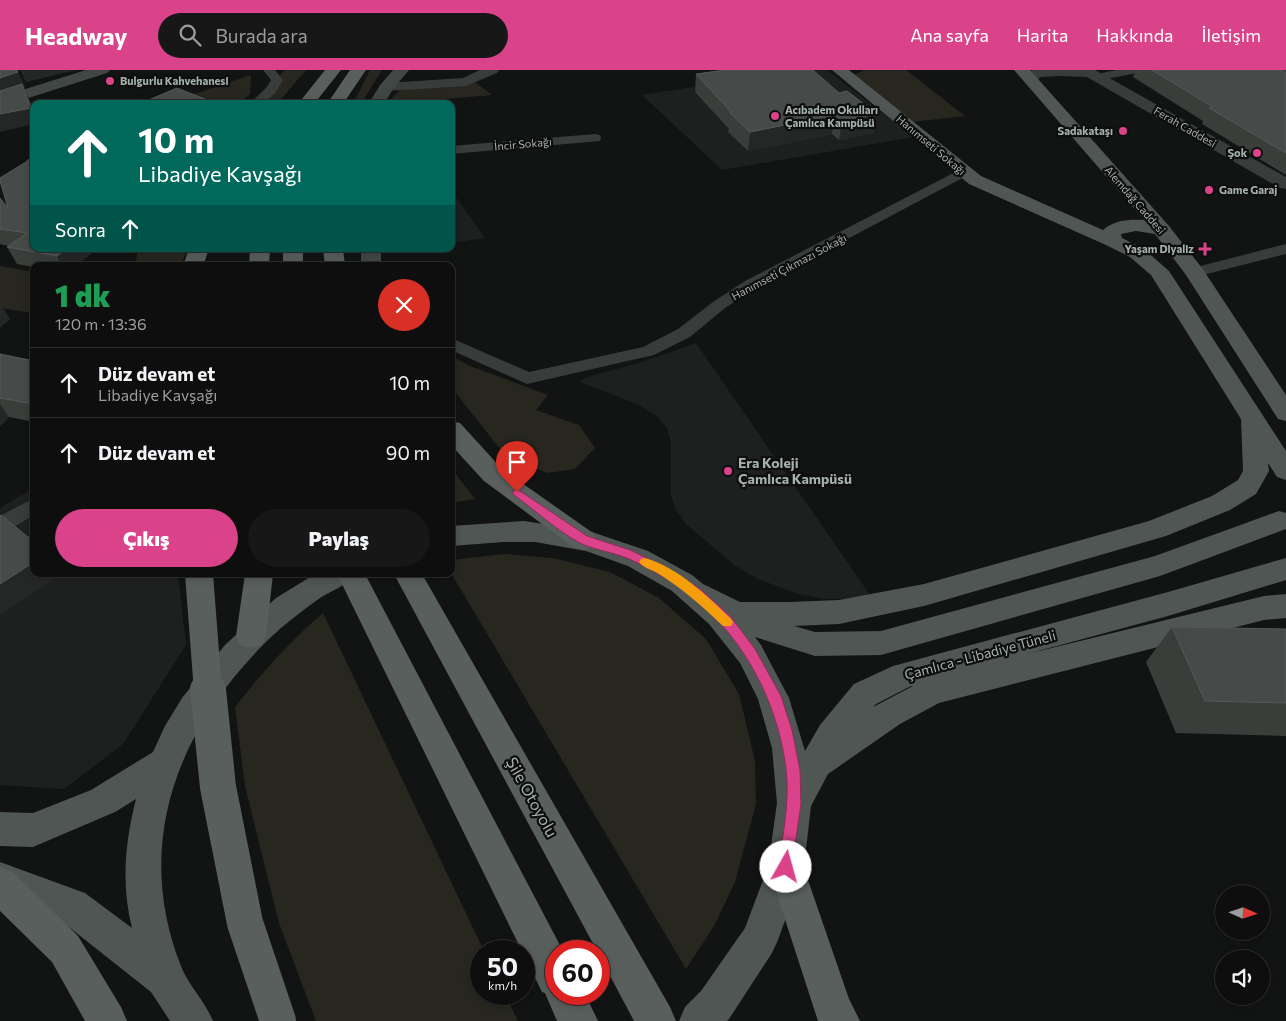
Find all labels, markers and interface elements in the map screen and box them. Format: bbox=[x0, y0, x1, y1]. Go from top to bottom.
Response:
search box bbox=[158, 13, 508, 58]
text: Headway bbox=[25, 21, 128, 50]
icon: search bbox=[176, 21, 204, 49]
text: Burada ara bbox=[216, 24, 308, 47]
text: Ana sayfa bbox=[910, 24, 989, 46]
text: Harita bbox=[1017, 24, 1068, 46]
text: Hakkında bbox=[1096, 24, 1174, 46]
text: İletişim bbox=[1202, 24, 1261, 46]
place label: Bulgurlu Kahvehanesi bbox=[120, 74, 229, 87]
marker: Bulgurlu Kahvehanesi bbox=[104, 75, 116, 87]
place label: Acıbadem Okulları Çamlıca Kampüsü bbox=[785, 103, 878, 129]
street label: Ferah Caddesi bbox=[1152, 103, 1219, 150]
marker: Acıbadem Okulları Çamlıca Kampüsü bbox=[769, 110, 781, 122]
street label: Hanımseti Sokağı bbox=[894, 112, 969, 177]
text: 10 m bbox=[138, 117, 214, 160]
icon: ahead bbox=[55, 120, 120, 185]
place label: Sadakataşı bbox=[1058, 124, 1113, 137]
marker: Sadakataşı bbox=[1117, 125, 1129, 137]
street label: İncir Sokağı bbox=[494, 134, 552, 152]
place label: Şok bbox=[1228, 146, 1248, 159]
marker: Şok bbox=[1251, 147, 1263, 159]
text: Libadiye Kavşağı bbox=[138, 160, 302, 187]
street label: Alemdağ Caddesi bbox=[1102, 163, 1168, 236]
place label: Game Garaj bbox=[1219, 183, 1277, 196]
marker: Game Garaj bbox=[1203, 184, 1215, 196]
icon: ahead bbox=[116, 215, 144, 243]
text: Sonra bbox=[55, 218, 106, 241]
street label: Hanımseti Çıkmazı Sokağı bbox=[729, 231, 849, 302]
place label: Yaşam Diyaliz bbox=[1125, 242, 1194, 255]
marker: Yaşam Diyaliz bbox=[1198, 242, 1212, 256]
text: 1 dk bbox=[55, 276, 110, 313]
button: close bbox=[378, 279, 430, 331]
text: 120 m · 13:36 bbox=[55, 314, 147, 333]
text: Düz devam et bbox=[98, 362, 215, 385]
icon: ahead bbox=[55, 369, 83, 397]
text: 10 m bbox=[389, 371, 430, 394]
text: Libadiye Kavşağı bbox=[98, 385, 217, 404]
icon: ahead bbox=[55, 439, 83, 467]
text: Düz devam et bbox=[98, 441, 215, 464]
text: 90 m bbox=[386, 441, 430, 464]
pin bbox=[496, 441, 538, 492]
icon: arrive bbox=[503, 448, 531, 476]
place label: Era Koleji Çamlıca Kampüsü bbox=[738, 454, 852, 487]
marker: Era Koleji Çamlıca Kampüsü bbox=[722, 465, 734, 477]
button: Çıkış bbox=[55, 509, 238, 567]
button: Paylaş bbox=[248, 509, 430, 567]
street label: Çamlıca - Libadiye Tüneli bbox=[902, 626, 1057, 683]
street label: Şile Otoyolu bbox=[503, 753, 562, 840]
position arrow bbox=[759, 840, 811, 892]
north arrow bbox=[1215, 885, 1270, 940]
map controls bbox=[1215, 885, 1270, 1005]
speed limit sign: 60 bbox=[545, 940, 610, 1005]
button: sound bbox=[1215, 950, 1270, 1005]
text: 50 bbox=[487, 951, 518, 981]
text: km/h bbox=[488, 978, 517, 992]

